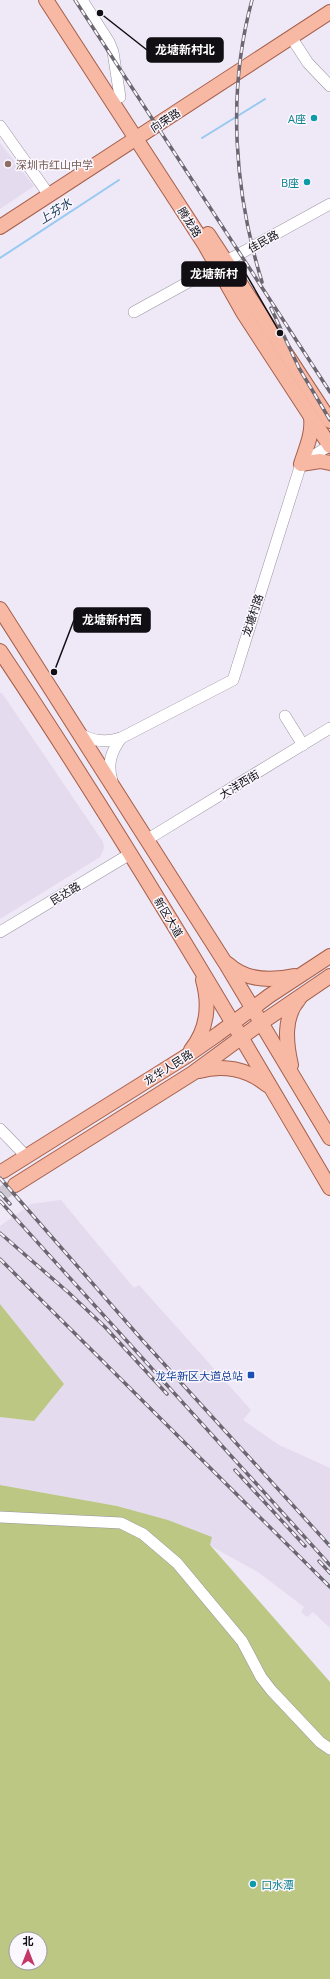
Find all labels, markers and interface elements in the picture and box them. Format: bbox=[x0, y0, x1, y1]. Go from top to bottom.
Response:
callout: 龙塘新村北 bbox=[147, 38, 223, 62]
text: 龙塘新村北 bbox=[155, 41, 215, 58]
street label: 向荣路 bbox=[147, 105, 183, 135]
place label: A座 bbox=[288, 111, 306, 126]
marker: A座 bbox=[309, 113, 319, 123]
place label: 深圳市红山中学 bbox=[16, 157, 93, 172]
marker: 深圳市红山中学 bbox=[3, 159, 13, 169]
place label: B座 bbox=[281, 175, 299, 190]
marker: B座 bbox=[302, 177, 312, 187]
water label: 上芬水 bbox=[35, 194, 76, 228]
street label: 腾龙路 bbox=[175, 204, 205, 240]
street label: 佳民路 bbox=[245, 226, 281, 256]
callout: 龙塘新村 bbox=[182, 262, 246, 286]
text: 龙塘新村 bbox=[190, 265, 238, 282]
street label: 龙塘村路 bbox=[238, 592, 266, 638]
callout: 龙塘新村西 bbox=[74, 608, 150, 632]
text: 龙塘新村西 bbox=[82, 611, 142, 628]
street label: 大洋西街 bbox=[216, 766, 262, 802]
street label: 民达路 bbox=[47, 878, 83, 908]
street label: 新区大道 bbox=[151, 894, 187, 940]
street label: 龙华人民路 bbox=[141, 1046, 195, 1088]
place label: 龙华新区大道总站 bbox=[155, 1368, 243, 1383]
marker: 龙华新区大道总站 bbox=[246, 1370, 256, 1380]
place label: 口水潭 bbox=[261, 1877, 294, 1892]
marker: 口水潭 bbox=[248, 1879, 258, 1889]
north arrow bbox=[8, 1931, 48, 1971]
text: 北 bbox=[23, 1933, 34, 1948]

